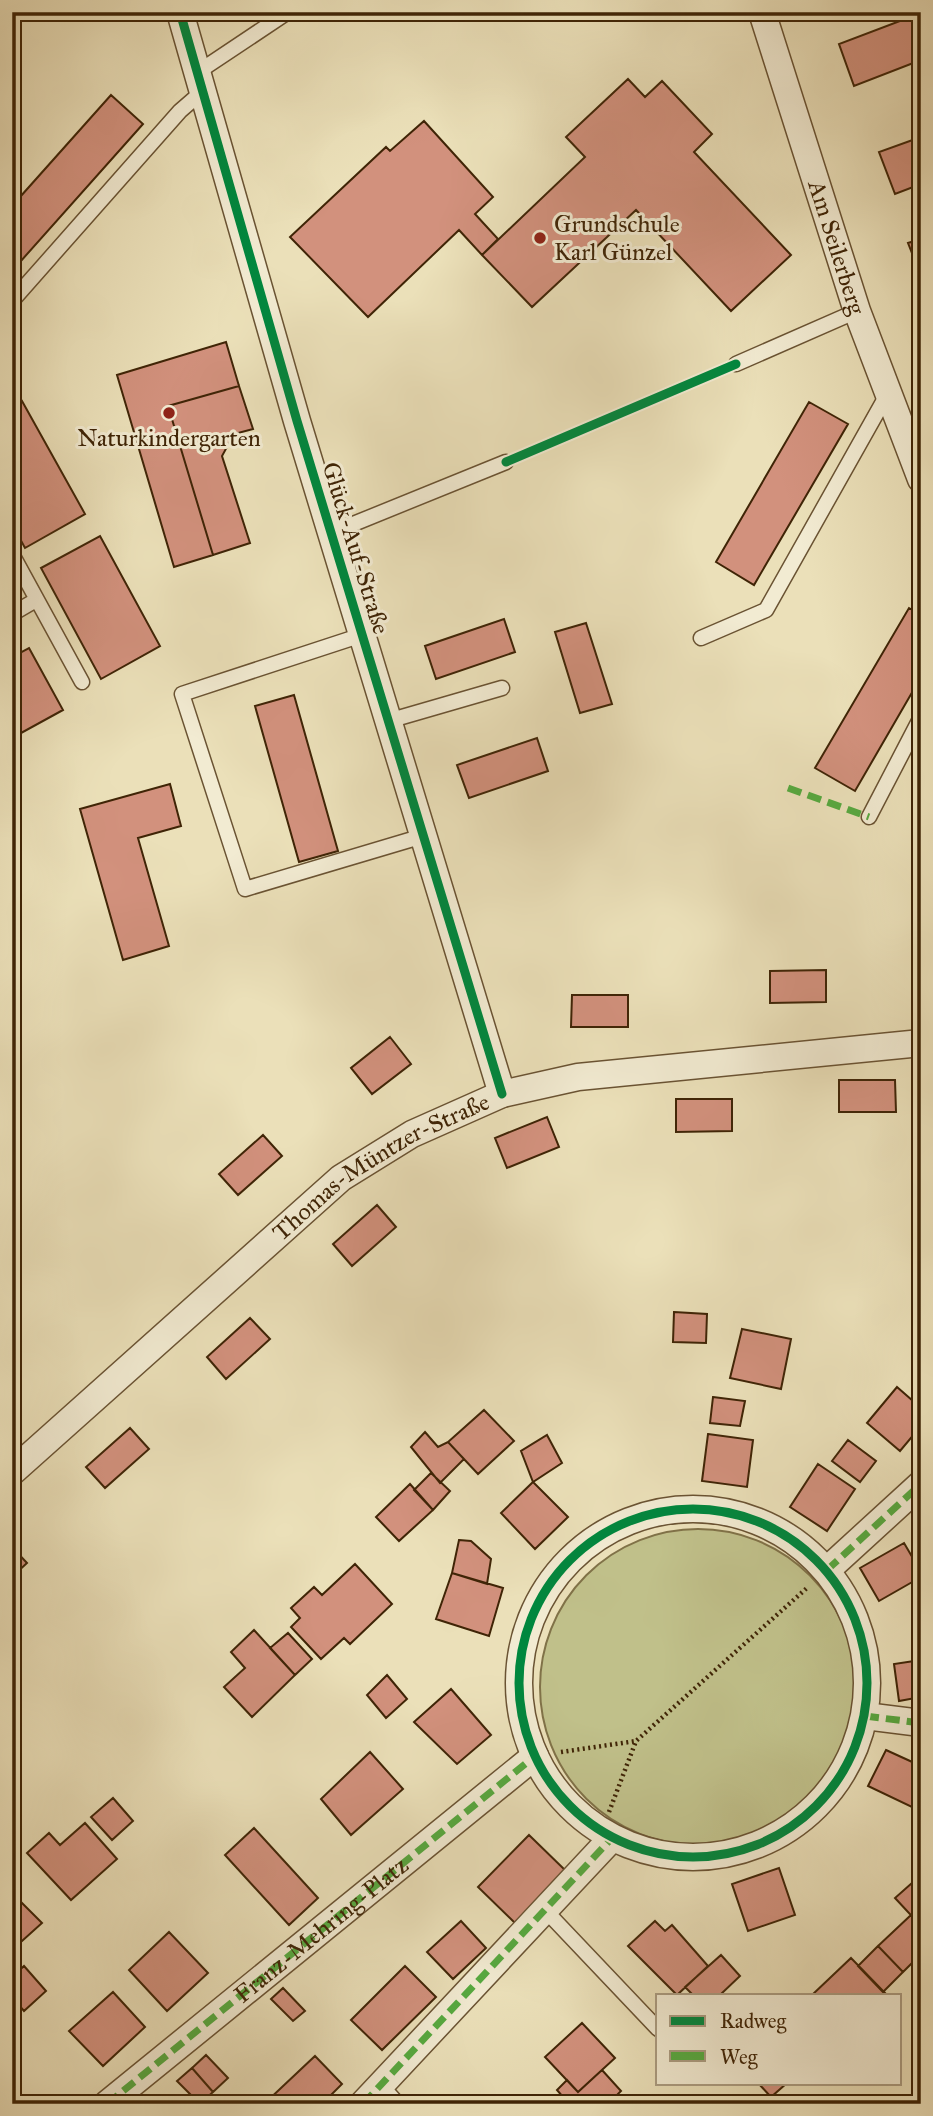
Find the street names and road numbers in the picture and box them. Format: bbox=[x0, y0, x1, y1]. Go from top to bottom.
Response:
street label: Am Seilerberg bbox=[801, 176, 872, 319]
street label: Glück-Auf-Straße bbox=[316, 458, 396, 638]
street label: Thomas-Müntzer-Straße bbox=[266, 1087, 494, 1247]
street label: Franz-Mehring-Platz bbox=[228, 1850, 414, 2010]

